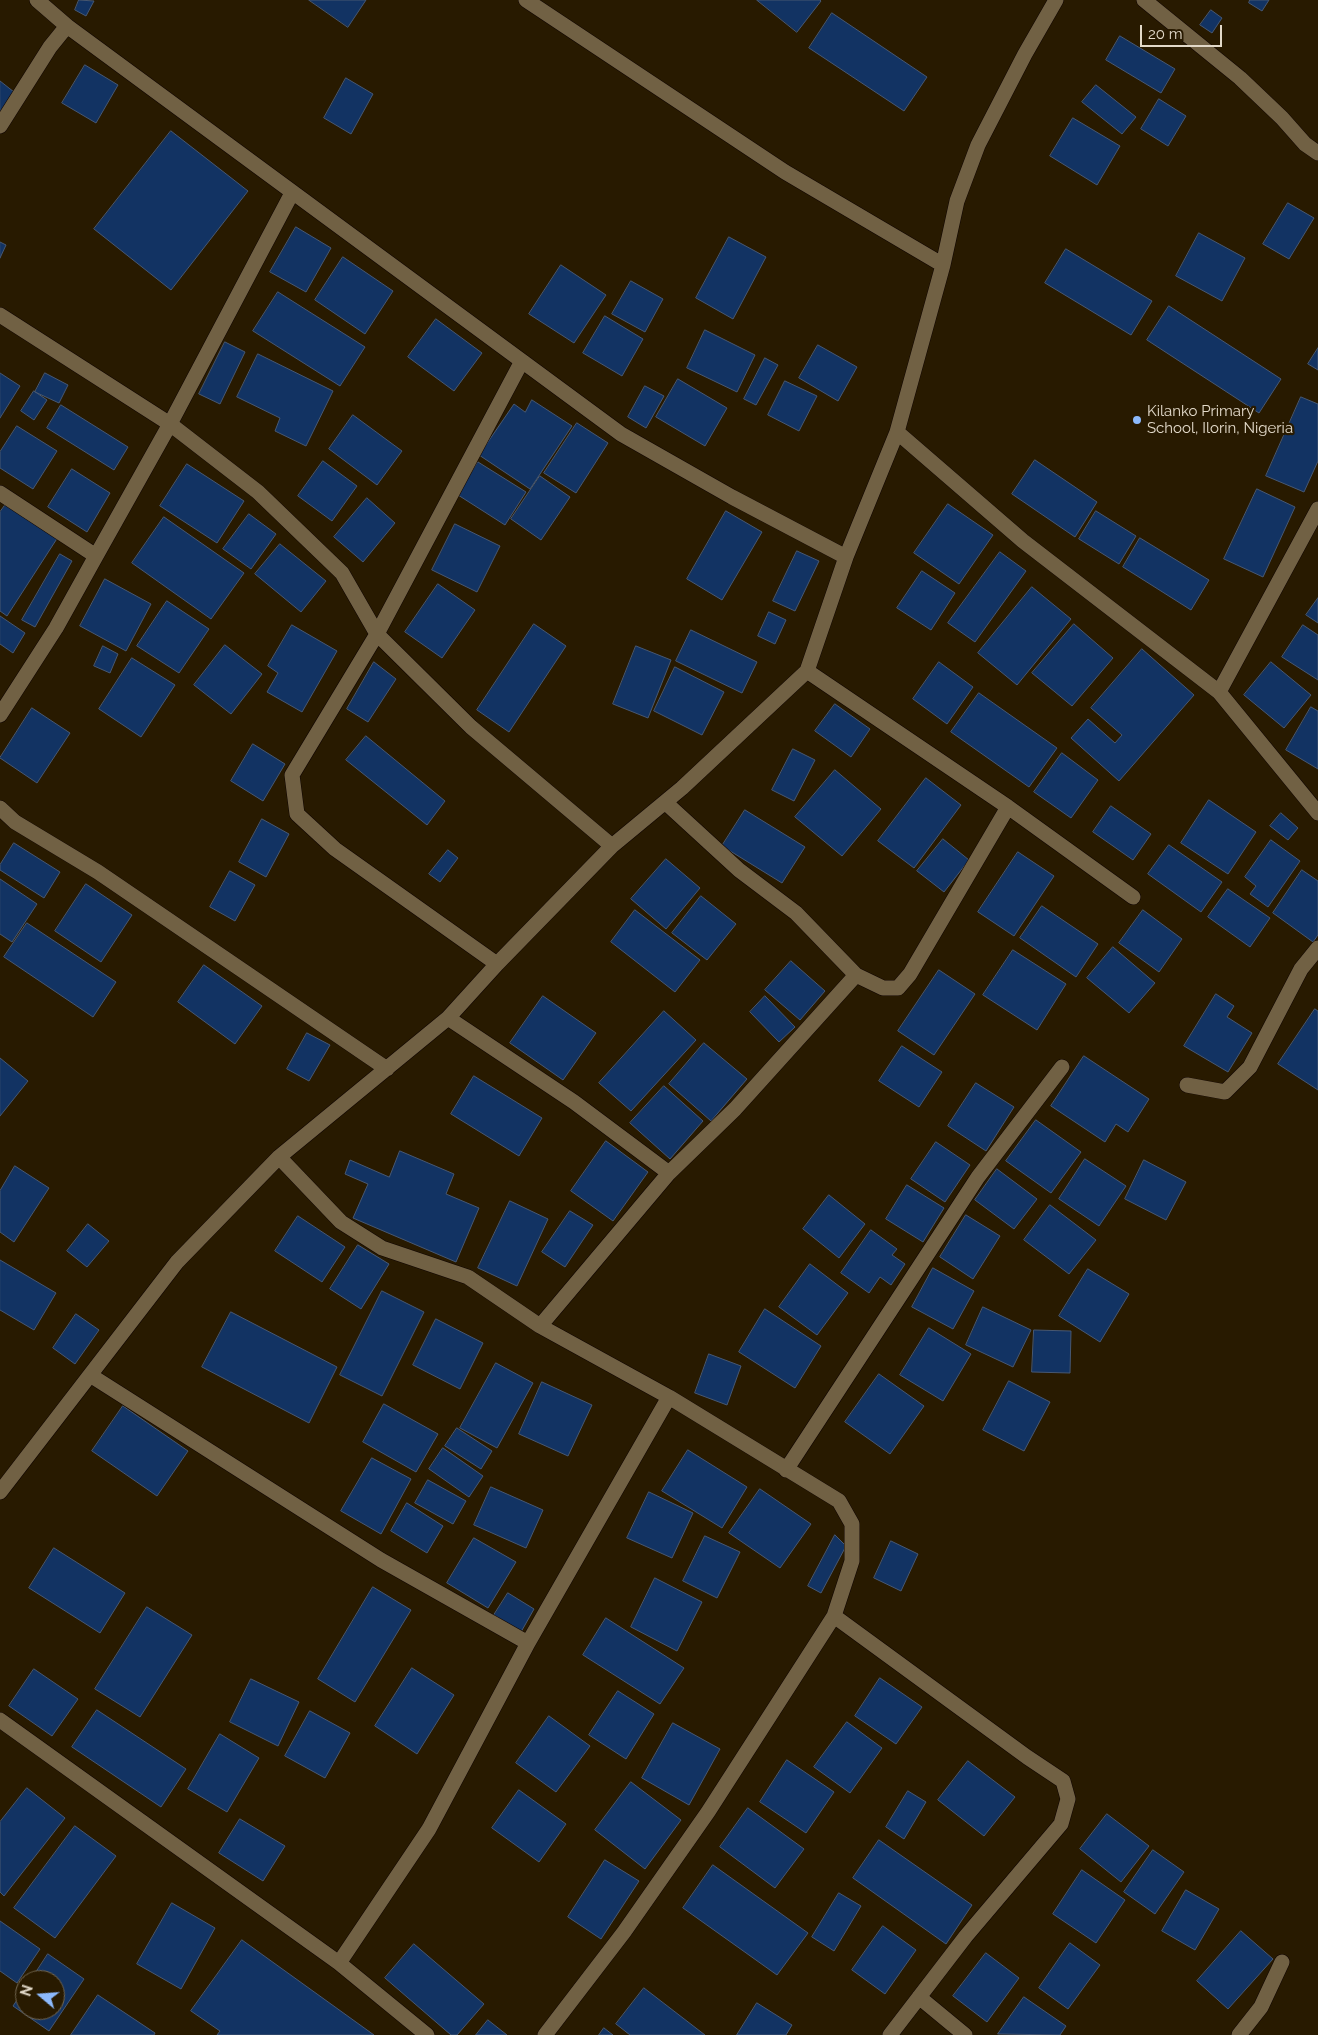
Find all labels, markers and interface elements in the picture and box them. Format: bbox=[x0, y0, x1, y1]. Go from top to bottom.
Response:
scale bar bbox=[1143, 15, 1226, 47]
text: 20 m bbox=[1148, 25, 1183, 43]
place label: Kilanko Primary School, Ilorin, Nigeria bbox=[1147, 402, 1293, 437]
marker: Kilanko Primary School, Ilorin, Nigeria bbox=[1131, 414, 1143, 426]
north arrow bbox=[15, 1970, 65, 2020]
text: N bbox=[17, 1983, 36, 1998]

